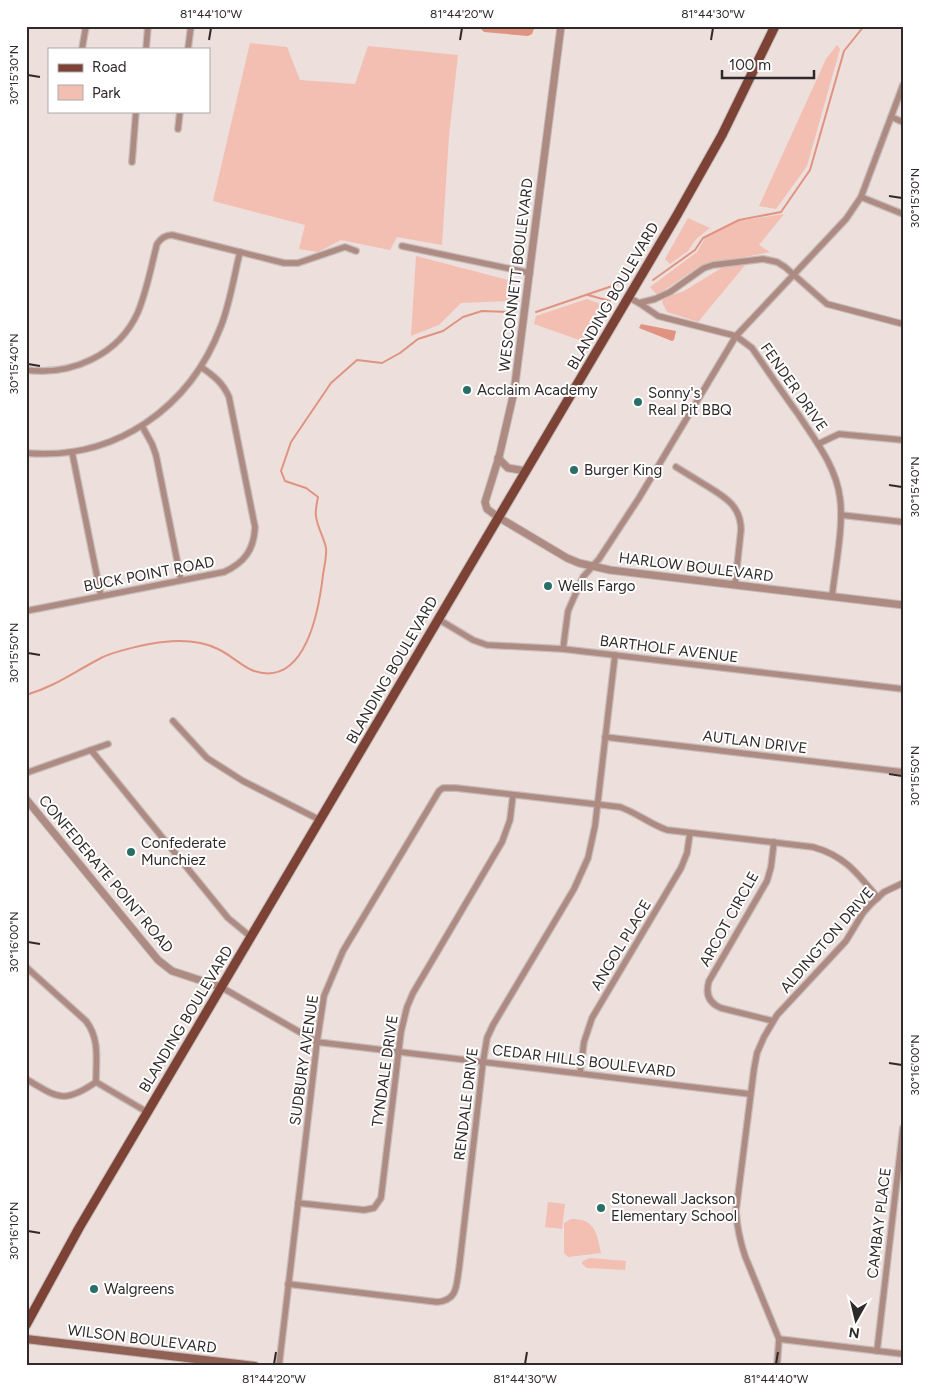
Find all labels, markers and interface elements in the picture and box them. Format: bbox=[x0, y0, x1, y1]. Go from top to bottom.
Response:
text: 81°44'10"W bbox=[180, 7, 243, 21]
text: 81°44'20"W bbox=[430, 7, 494, 21]
text: 81°44'30"W bbox=[681, 7, 745, 21]
text: 30°15'30"N bbox=[7, 45, 21, 105]
legend bbox=[48, 48, 210, 112]
scale bar bbox=[722, 48, 814, 80]
text: 100 m bbox=[729, 56, 771, 74]
text: Road bbox=[92, 58, 127, 76]
text: Park bbox=[92, 84, 121, 102]
text: 30°15'30"N bbox=[908, 168, 922, 228]
street label: WESCONNETT BOULEVARD bbox=[495, 177, 537, 373]
street label: BLANDING BOULEVARD bbox=[563, 219, 663, 373]
text: 30°15'40"N bbox=[7, 333, 21, 395]
street label: FENDER DRIVE bbox=[757, 339, 831, 435]
place label: Acclaim Academy bbox=[477, 381, 598, 399]
marker: Acclaim Academy bbox=[461, 384, 473, 396]
place label: Sonny's Real Pit BBQ bbox=[648, 384, 732, 419]
marker: Sonny's Real Pit BBQ bbox=[632, 396, 644, 408]
text: 30°15'40"N bbox=[908, 456, 922, 518]
place label: Burger King bbox=[584, 461, 662, 479]
marker: Burger King bbox=[568, 464, 580, 476]
street label: HARLOW BOULEVARD bbox=[618, 549, 774, 585]
street label: BUCK POINT ROAD bbox=[82, 552, 216, 596]
place label: Wells Fargo bbox=[558, 577, 636, 595]
marker: Wells Fargo bbox=[542, 580, 554, 592]
street label: BLANDING BOULEVARD bbox=[342, 593, 442, 747]
text: 30°15'50"N bbox=[7, 623, 21, 683]
street label: BARTHOLF AVENUE bbox=[599, 632, 739, 666]
street label: AUTLAN DRIVE bbox=[702, 727, 808, 757]
text: 30°15'50"N bbox=[908, 746, 922, 806]
street label: CONFEDERATE POINT ROAD bbox=[35, 792, 177, 956]
place label: Confederate Munchiez bbox=[141, 834, 226, 869]
marker: Confederate Munchiez bbox=[125, 846, 137, 858]
street label: ARCOT CIRCLE bbox=[696, 868, 762, 970]
street label: ALDINGTON DRIVE bbox=[776, 884, 878, 996]
street label: ANGOL PLACE bbox=[587, 897, 655, 993]
text: 30°16'00"N bbox=[7, 911, 21, 973]
street label: BLANDING BOULEVARD bbox=[135, 943, 237, 1095]
street label: SUDBURY AVENUE bbox=[286, 993, 322, 1127]
street label: TYNDALE DRIVE bbox=[368, 1014, 402, 1128]
text: 30°16'00"N bbox=[908, 1034, 922, 1096]
street label: CEDAR HILLS BOULEVARD bbox=[491, 1041, 677, 1081]
street label: RENDALE DRIVE bbox=[450, 1046, 482, 1162]
street label: CAMBAY PLACE bbox=[863, 1167, 895, 1279]
place label: Stonewall Jackson Elementary School bbox=[611, 1190, 737, 1225]
text: 30°16'10"N bbox=[7, 1202, 21, 1260]
marker: Stonewall Jackson Elementary School bbox=[595, 1202, 607, 1214]
place label: Walgreens bbox=[104, 1280, 174, 1298]
marker: Walgreens bbox=[88, 1283, 100, 1295]
north arrow bbox=[832, 1294, 882, 1344]
street label: WILSON BOULEVARD bbox=[66, 1321, 218, 1357]
text: N bbox=[848, 1323, 861, 1342]
text: 81°44'20"W bbox=[242, 1372, 306, 1386]
text: 81°44'30"W bbox=[493, 1372, 557, 1386]
text: 81°44'40"W bbox=[744, 1372, 809, 1386]

